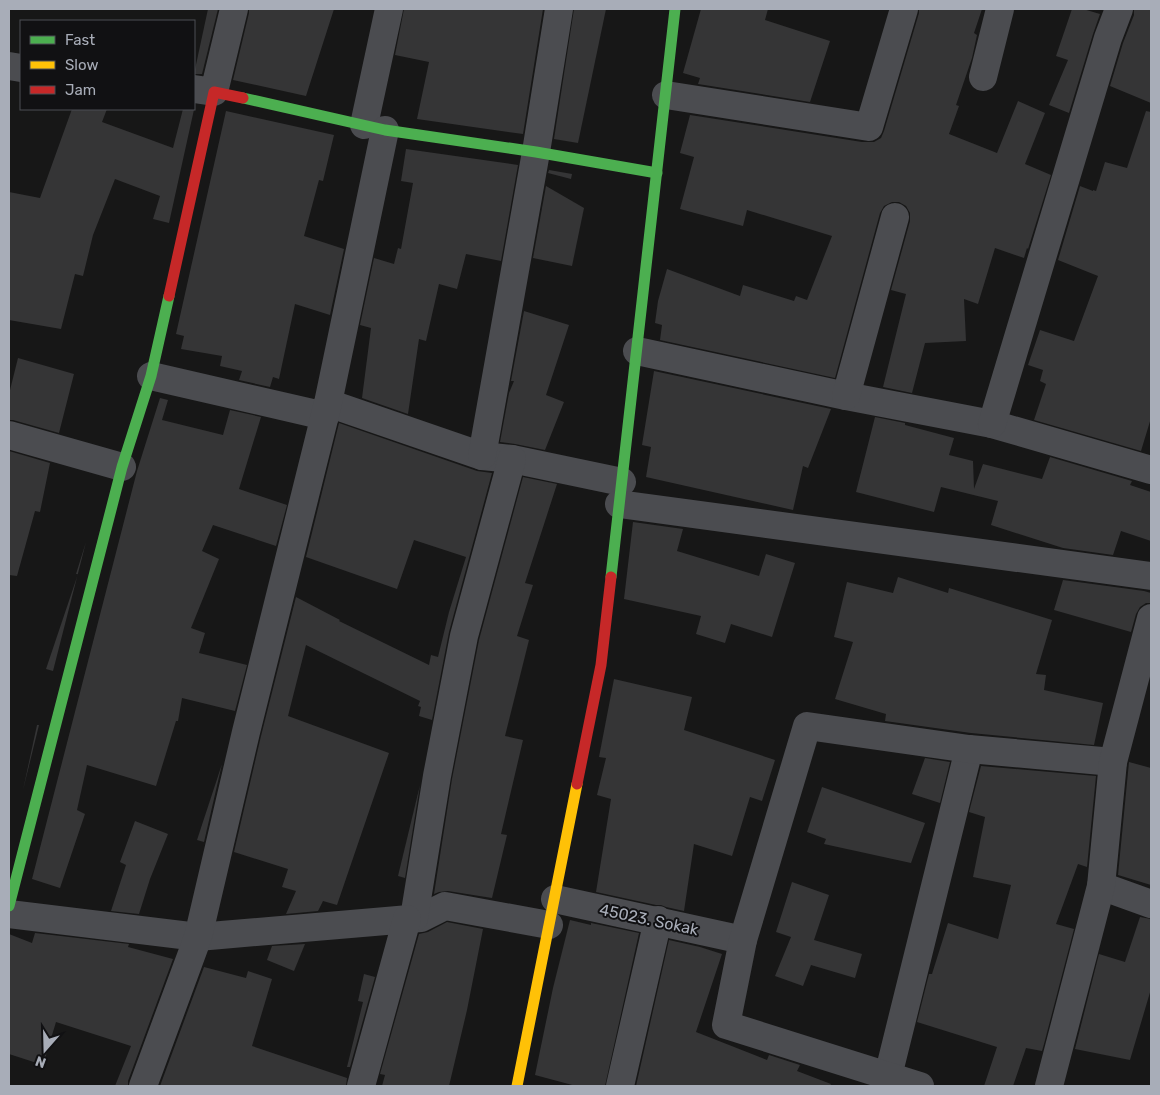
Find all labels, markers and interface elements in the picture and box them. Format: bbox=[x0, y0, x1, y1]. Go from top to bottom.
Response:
legend bbox=[20, 20, 195, 110]
text: Fast bbox=[65, 31, 95, 49]
text: Slow bbox=[65, 56, 98, 74]
text: Jam bbox=[65, 81, 96, 99]
street label: 45023. Sokak bbox=[598, 900, 701, 939]
north arrow bbox=[20, 1025, 70, 1075]
text: N bbox=[33, 1052, 48, 1071]

